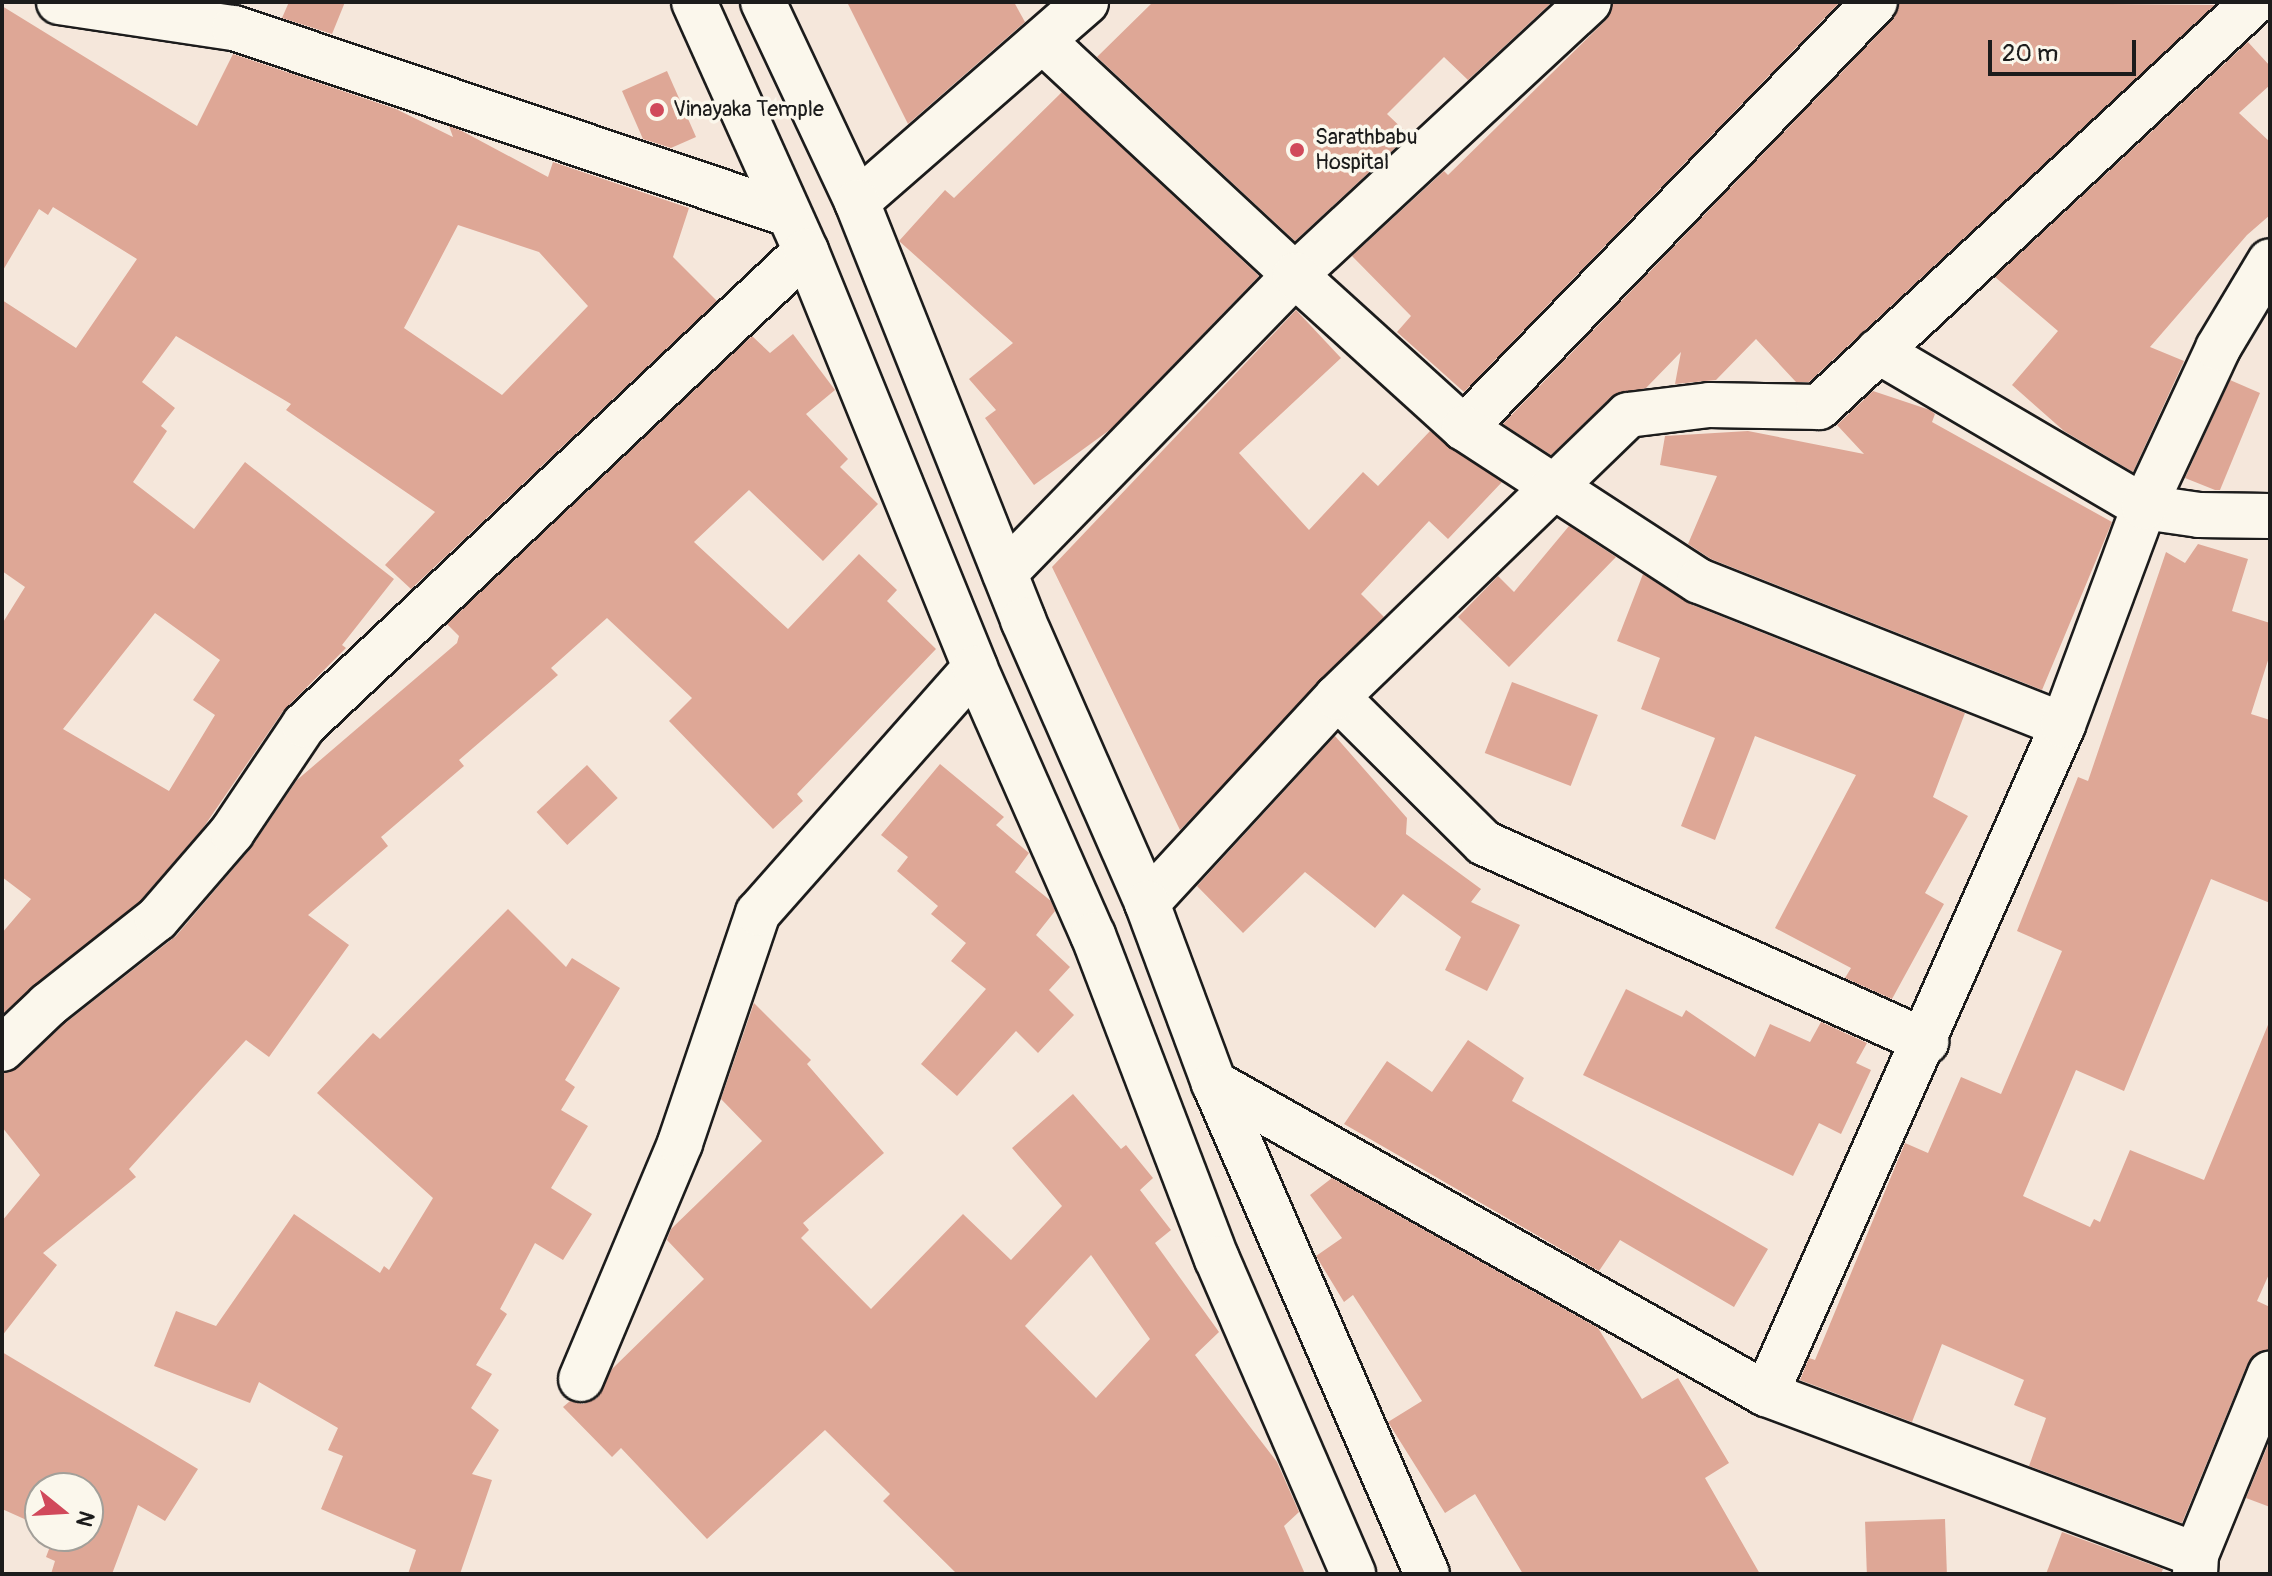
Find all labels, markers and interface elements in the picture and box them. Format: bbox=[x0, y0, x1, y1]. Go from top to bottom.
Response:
scale bar bbox=[1992, 24, 2140, 74]
text: 20 m bbox=[2002, 39, 2058, 68]
place label: Vinayaka Temple bbox=[673, 97, 824, 123]
marker: Vinayaka Temple bbox=[648, 101, 666, 119]
place label: Sarathbabu Hospital bbox=[1315, 124, 1418, 176]
marker: Sarathbabu Hospital bbox=[1286, 139, 1308, 161]
north arrow bbox=[24, 1472, 104, 1552]
text: N bbox=[69, 1507, 101, 1530]

